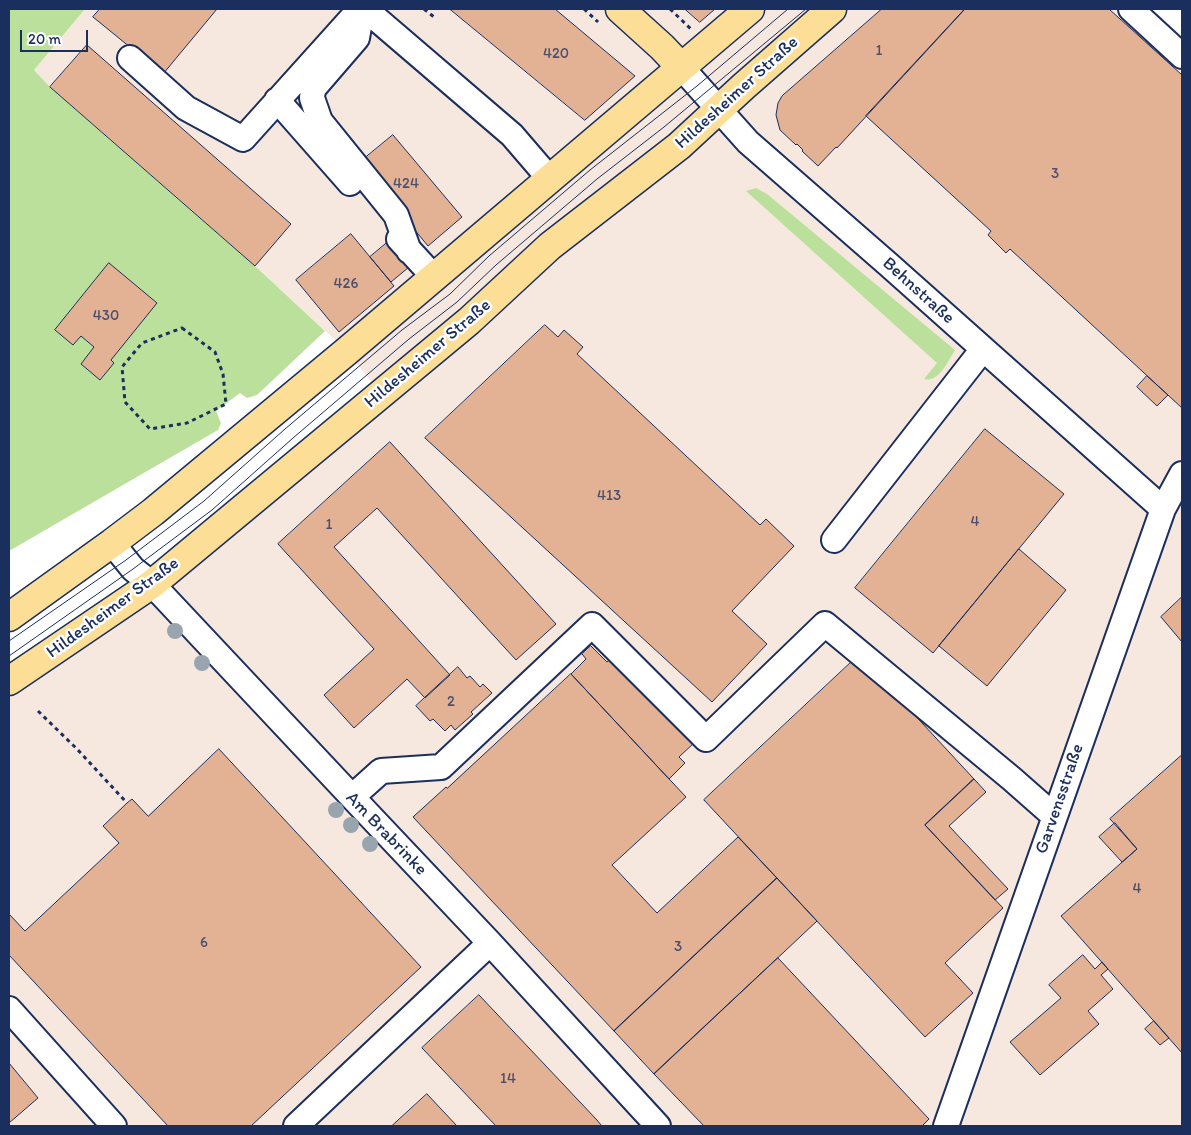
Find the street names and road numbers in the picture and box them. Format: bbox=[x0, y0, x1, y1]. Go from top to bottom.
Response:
street label: Hildesheimer Straße bbox=[671, 32, 803, 154]
street label: Behnstraße bbox=[877, 253, 959, 329]
street label: Hildesheimer Straße bbox=[360, 295, 496, 413]
street label: Hildesheimer Straße bbox=[43, 553, 183, 663]
street label: Garvensstraße bbox=[1031, 741, 1089, 857]
street label: Am Brabrinke bbox=[341, 788, 431, 880]

